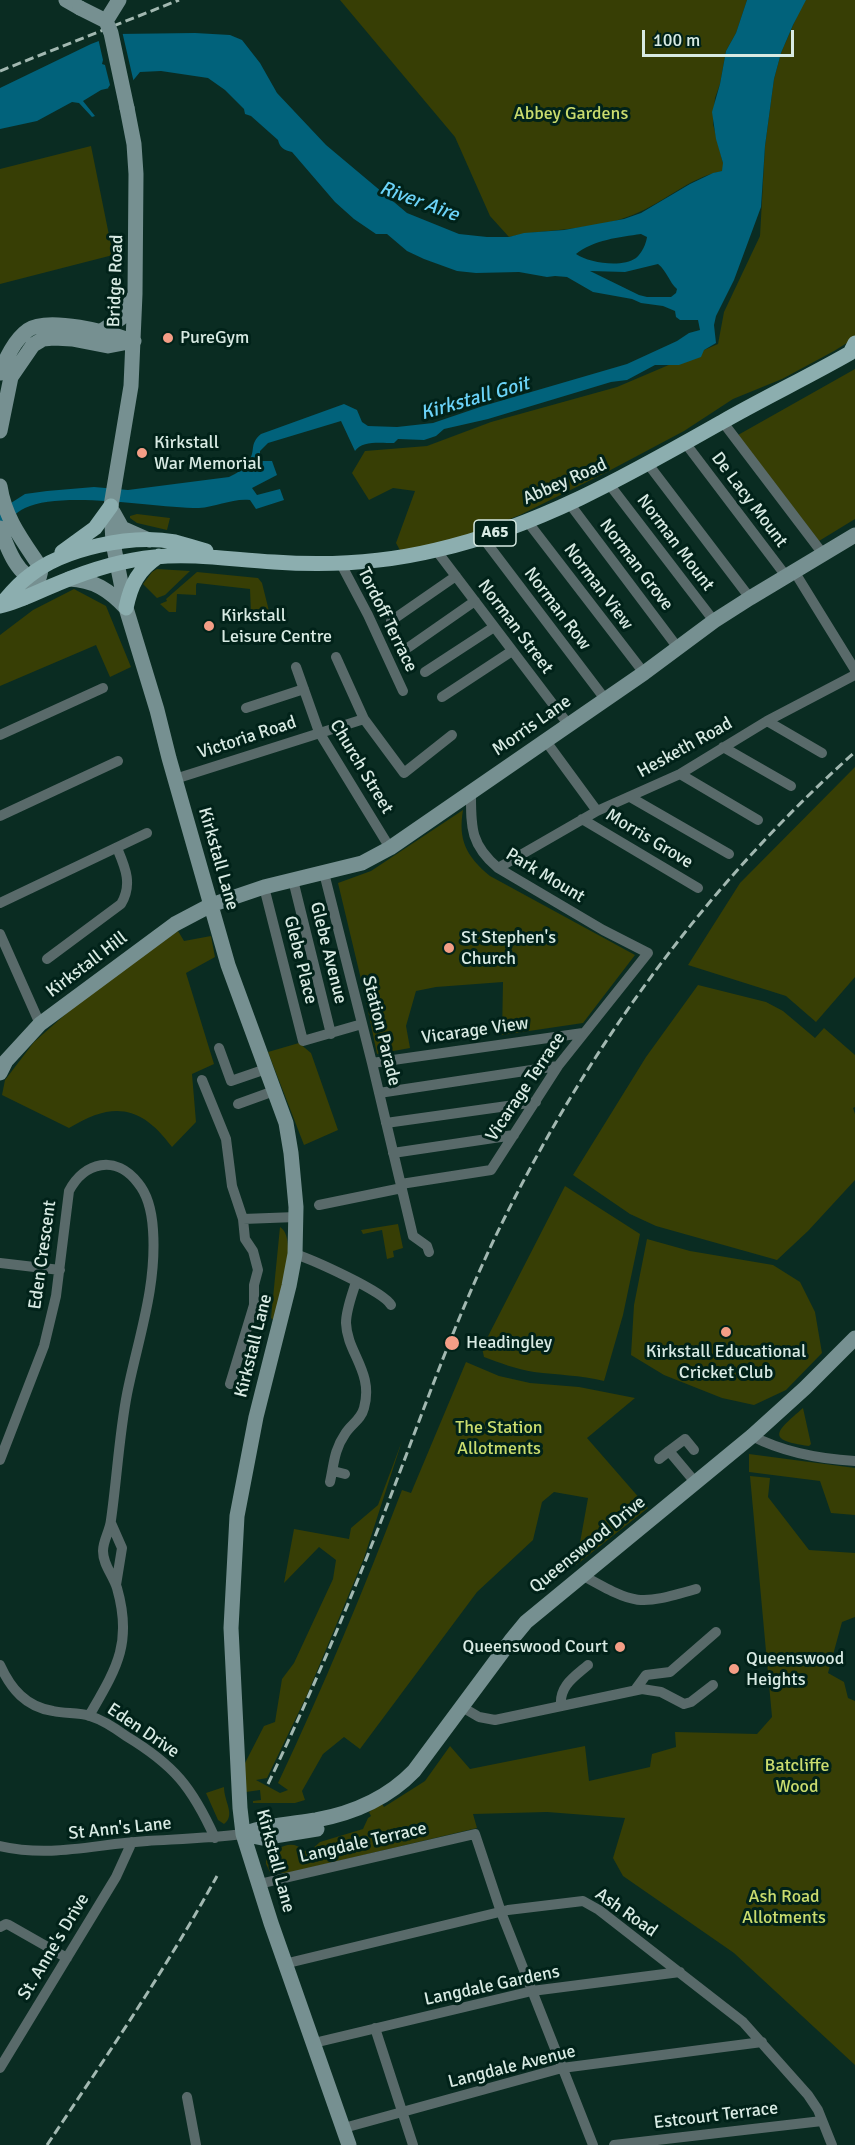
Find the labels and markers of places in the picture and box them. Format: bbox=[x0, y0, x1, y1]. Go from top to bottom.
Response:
place label: PureGym bbox=[180, 327, 249, 349]
marker: PureGym bbox=[161, 331, 175, 345]
place label: Kirkstall War Memorial bbox=[154, 432, 262, 474]
marker: Kirkstall War Memorial bbox=[135, 446, 149, 460]
place label: Kirkstall Leisure Centre bbox=[221, 605, 332, 648]
marker: Kirkstall Leisure Centre bbox=[202, 619, 216, 633]
place label: St Stephen's Church bbox=[461, 927, 556, 970]
marker: St Stephen's Church bbox=[442, 941, 456, 955]
marker: Kirkstall Educational Cricket Club bbox=[719, 1325, 733, 1339]
place label: Headingley bbox=[466, 1332, 552, 1354]
marker: Headingley bbox=[443, 1334, 461, 1352]
place label: Kirkstall Educational Cricket Club bbox=[646, 1341, 806, 1384]
place label: Queenswood Court bbox=[463, 1636, 608, 1658]
marker: Queenswood Court bbox=[613, 1640, 627, 1654]
place label: Queenswood Heights bbox=[746, 1648, 844, 1690]
marker: Queenswood Heights bbox=[727, 1662, 741, 1676]

